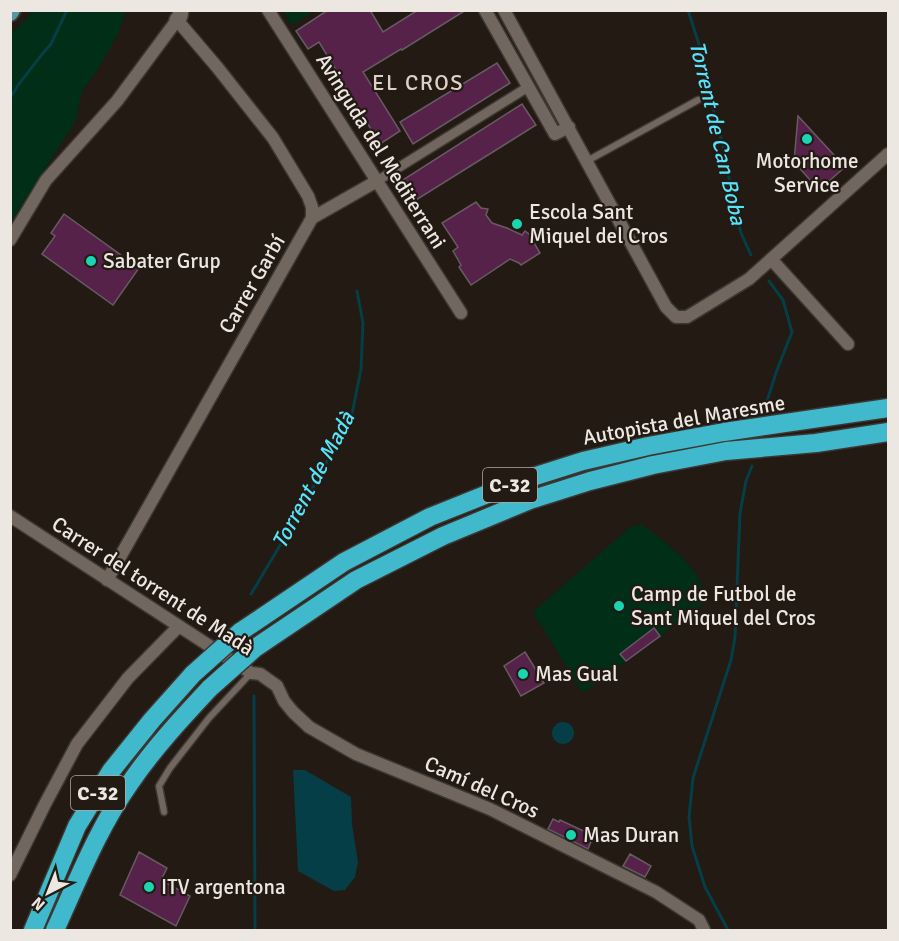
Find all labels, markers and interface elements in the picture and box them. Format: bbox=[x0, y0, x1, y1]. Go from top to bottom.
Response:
water label: Torrent de Can Boba bbox=[684, 38, 752, 228]
street label: Avinguda del Mediterrani bbox=[310, 49, 452, 253]
district label: EL CROS bbox=[372, 69, 464, 96]
marker: Motorhome Service bbox=[800, 132, 814, 146]
place label: Motorhome Service bbox=[755, 148, 859, 198]
place label: Escola Sant Miquel del Cros bbox=[529, 199, 668, 249]
marker: Escola Sant Miquel del Cros bbox=[510, 217, 524, 231]
street label: Carrer Garbí bbox=[213, 230, 291, 338]
place label: Sabater Grup bbox=[103, 248, 221, 274]
marker: Sabater Grup bbox=[84, 254, 98, 268]
street label: Autopista del Maresme bbox=[581, 389, 787, 451]
water label: Torrent de Madà bbox=[266, 406, 361, 553]
road number: C-32 bbox=[483, 468, 537, 502]
street label: Carrer del torrent de Madà bbox=[47, 511, 259, 661]
place label: Camp de Futbol de Sant Miquel del Cros bbox=[631, 581, 816, 631]
marker: Camp de Futbol de Sant Miquel del Cros bbox=[612, 599, 626, 613]
place label: Mas Gual bbox=[535, 661, 618, 687]
marker: Mas Gual bbox=[516, 667, 530, 681]
street label: Camí del Cros bbox=[421, 750, 543, 824]
road number: C-32 bbox=[71, 776, 125, 810]
place label: Mas Duran bbox=[583, 822, 679, 848]
marker: Mas Duran bbox=[564, 828, 578, 842]
north arrow bbox=[18, 863, 78, 923]
place label: ITV argentona bbox=[161, 874, 286, 900]
marker: ITV argentona bbox=[142, 880, 156, 894]
text: N bbox=[28, 892, 49, 915]

